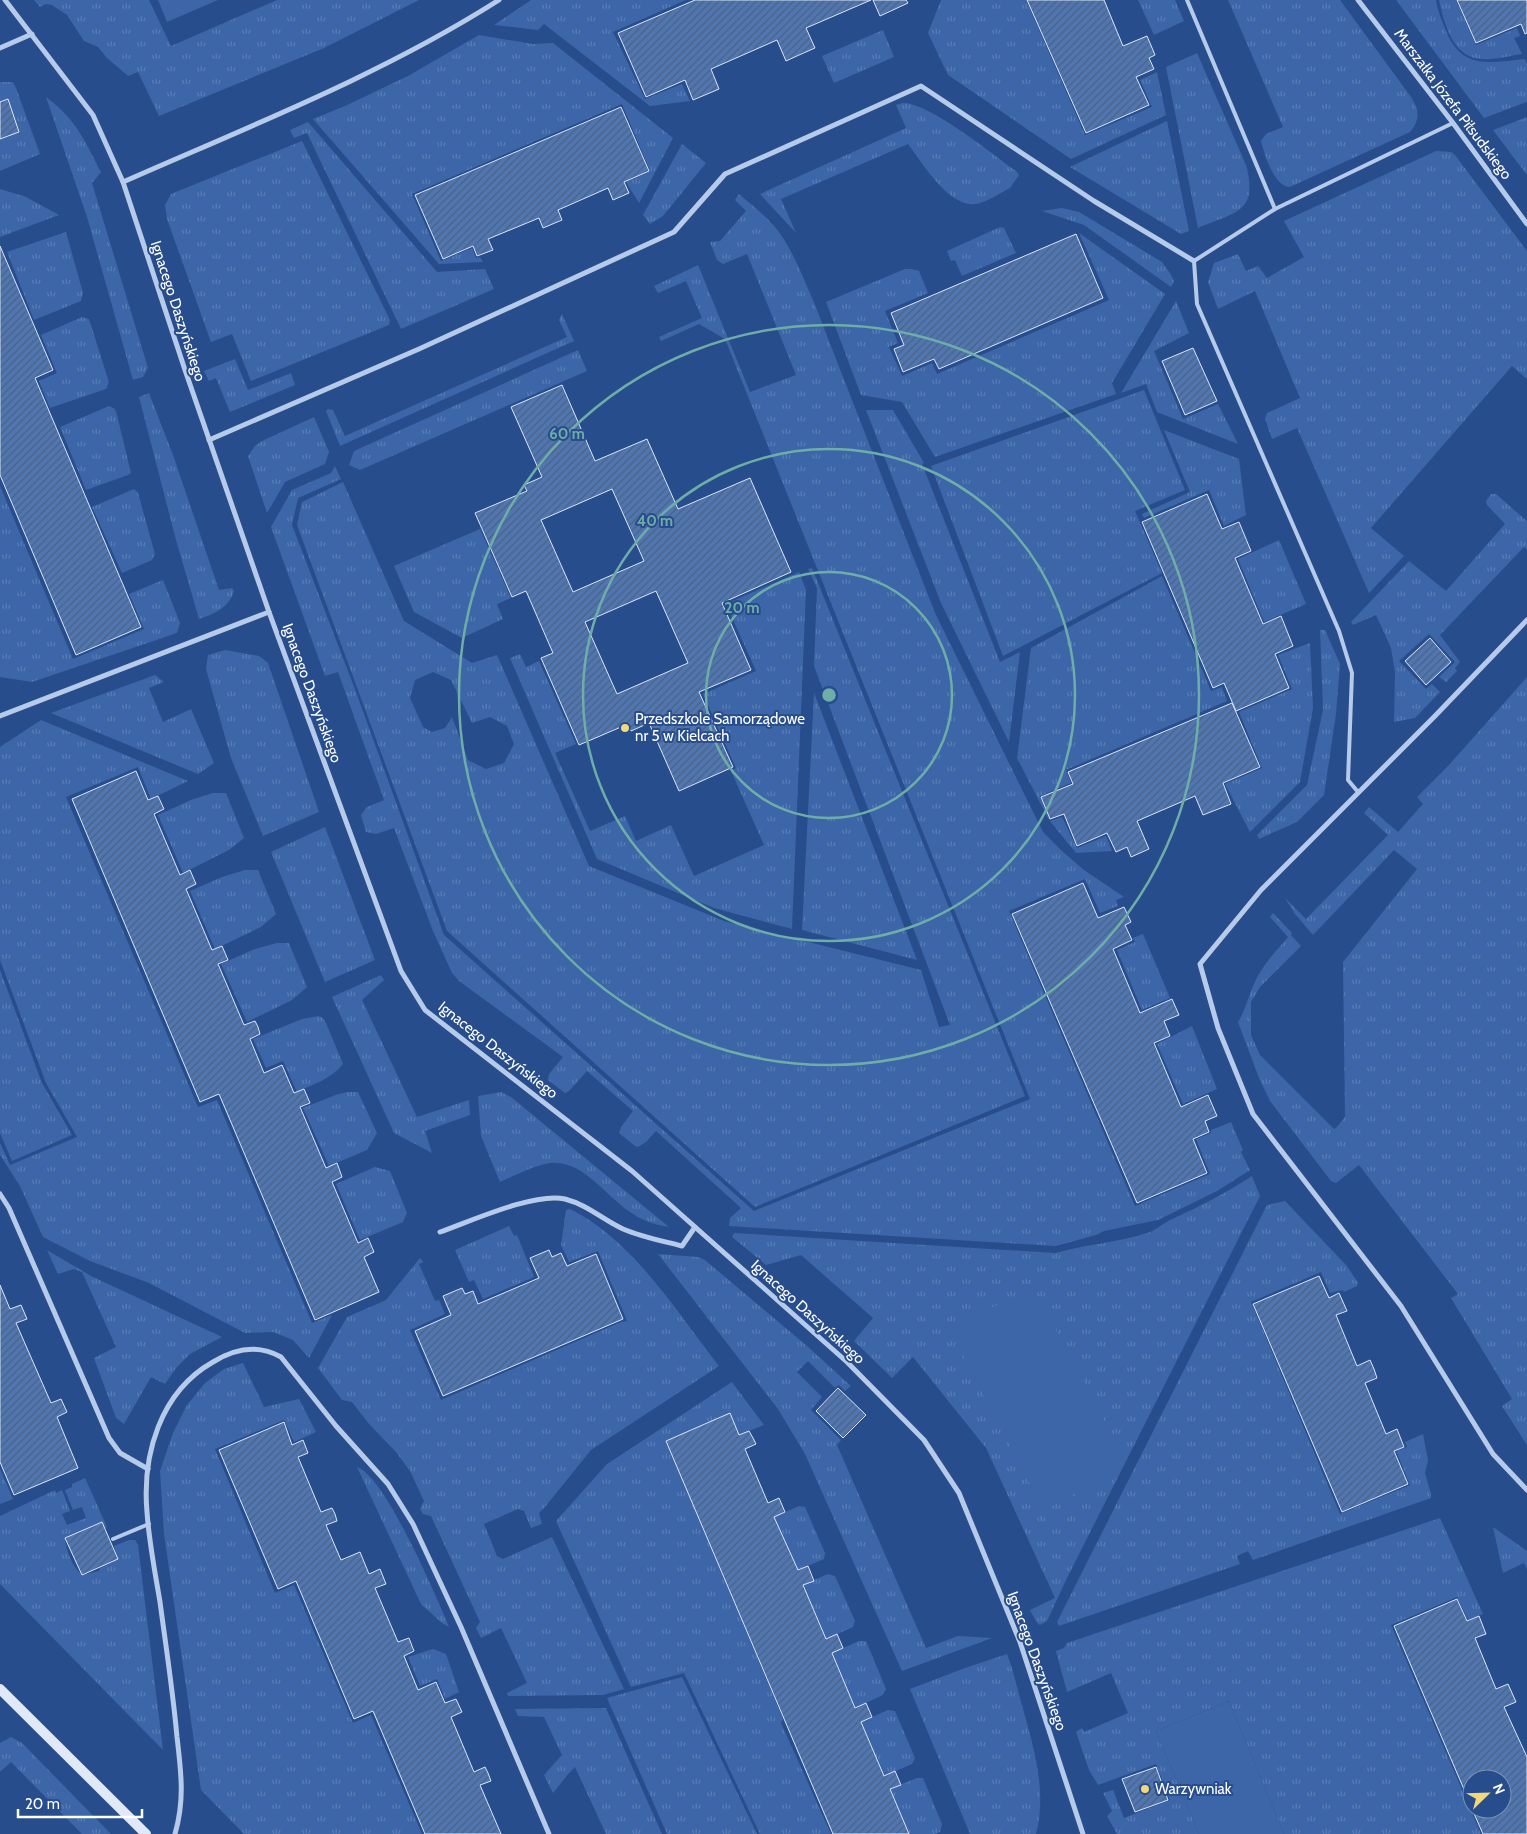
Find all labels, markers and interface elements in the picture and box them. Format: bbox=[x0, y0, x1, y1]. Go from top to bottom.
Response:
street label: Marszałka Józefa Piłsudskiego bbox=[1390, 25, 1516, 183]
street label: Ignacego Daszyńskiego bbox=[147, 238, 209, 384]
text: 60 m bbox=[549, 425, 585, 443]
text: 40 m bbox=[637, 512, 673, 530]
text: 20 m bbox=[725, 599, 759, 617]
street label: Ignacego Daszyńskiego bbox=[278, 621, 346, 765]
centre of rings bbox=[820, 686, 838, 704]
place label: Przedszkole Samorządowe nr 5 w Kielcach bbox=[635, 710, 805, 745]
marker: Przedszkole Samorządowe nr 5 w Kielcach bbox=[619, 722, 631, 734]
street label: Ignacego Daszyńskiego bbox=[435, 998, 561, 1102]
street label: Ignacego Daszyńskiego bbox=[747, 1256, 869, 1368]
street label: Ignacego Daszyńskiego bbox=[1003, 1589, 1071, 1733]
north arrow bbox=[1462, 1769, 1512, 1819]
place label: Warzywniak bbox=[1155, 1780, 1232, 1798]
text: N bbox=[1489, 1781, 1509, 1797]
marker: Warzywniak bbox=[1139, 1783, 1151, 1795]
scale bar bbox=[18, 1786, 141, 1818]
text: 20 m bbox=[25, 1795, 60, 1813]

